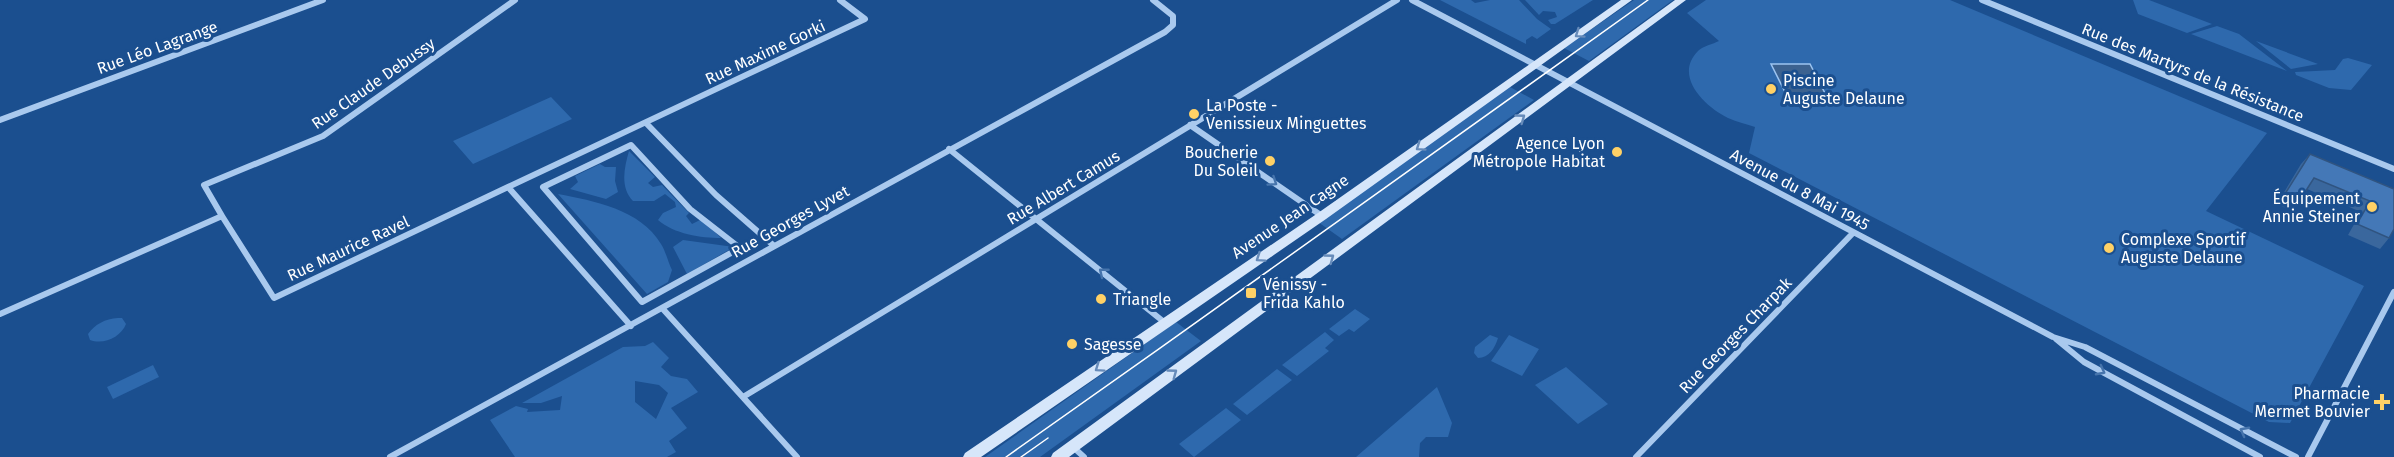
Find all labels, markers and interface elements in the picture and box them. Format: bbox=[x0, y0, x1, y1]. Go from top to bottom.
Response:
street label: Rue Maxime Gorki bbox=[702, 16, 828, 89]
street label: Rue Léo Lagrange bbox=[94, 17, 220, 78]
street label: Rue des Martyrs de la Résistance bbox=[2079, 19, 2307, 126]
one-way arrow bbox=[1575, 27, 1586, 38]
street label: Rue Claude Debussy bbox=[308, 34, 439, 133]
place label: Piscine Auguste Delaune bbox=[1783, 71, 1905, 108]
marker: Piscine Auguste Delaune bbox=[1764, 82, 1778, 96]
place label: La Poste - Venissieux Minguettes bbox=[1206, 96, 1366, 133]
marker: La Poste - Venissieux Minguettes bbox=[1187, 107, 1201, 121]
one-way arrow bbox=[1515, 114, 1526, 125]
place label: Agence Lyon Métropole Habitat bbox=[1473, 134, 1605, 171]
one-way arrow bbox=[1415, 139, 1426, 150]
place label: Boucherie Du Soleil bbox=[1184, 143, 1258, 180]
marker: Agence Lyon Métropole Habitat bbox=[1610, 145, 1624, 159]
street label: Avenue du 8 Mai 1945 bbox=[1727, 145, 1873, 234]
street label: Rue Albert Camus bbox=[1003, 146, 1123, 229]
marker: Boucherie Du Soleil bbox=[1263, 154, 1277, 168]
street label: Avenue Jean Cagne bbox=[1228, 170, 1352, 263]
one-way arrow bbox=[1266, 175, 1277, 186]
street label: Rue Georges Lyvet bbox=[728, 181, 853, 262]
place label: Équipement Annie Steiner bbox=[2263, 188, 2361, 226]
marker: Équipement Annie Steiner bbox=[2365, 200, 2379, 214]
street label: Rue Maurice Ravel bbox=[284, 212, 413, 285]
place label: Complexe Sportif Auguste Delaune bbox=[2121, 230, 2247, 267]
marker: Complexe Sportif Auguste Delaune bbox=[2102, 241, 2116, 255]
one-way arrow bbox=[1255, 251, 1266, 262]
one-way arrow bbox=[1324, 254, 1335, 265]
one-way arrow bbox=[1099, 268, 1110, 279]
street label: Rue Georges Charpak bbox=[1675, 273, 1796, 397]
place label: Vénissy - Frida Kahlo bbox=[1263, 275, 1345, 312]
marker: Vénissy - Frida Kahlo bbox=[1244, 286, 1258, 300]
place label: Triangle bbox=[1113, 290, 1171, 309]
marker: Triangle bbox=[1094, 292, 1108, 306]
place label: Sagesse bbox=[1084, 335, 1142, 354]
marker: Sagesse bbox=[1065, 337, 1079, 351]
one-way arrow bbox=[1094, 361, 1105, 372]
one-way arrow bbox=[2094, 364, 2105, 375]
one-way arrow bbox=[1166, 369, 1177, 380]
place label: Pharmacie Mermet Bouvier bbox=[2255, 384, 2371, 421]
marker: Pharmacie Mermet Bouvier bbox=[2375, 395, 2389, 409]
one-way arrow bbox=[2240, 427, 2250, 438]

